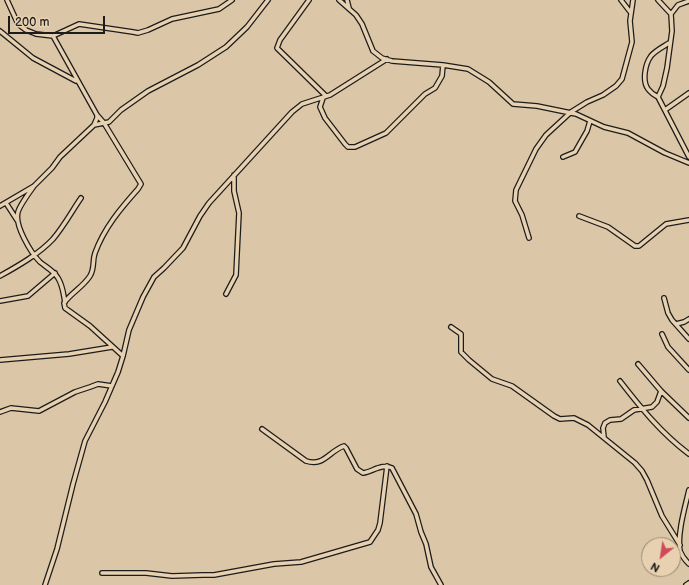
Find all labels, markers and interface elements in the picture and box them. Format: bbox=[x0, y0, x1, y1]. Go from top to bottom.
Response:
scale bar bbox=[10, 8, 107, 34]
text: 200 m bbox=[15, 15, 49, 30]
north arrow bbox=[641, 537, 681, 577]
text: N bbox=[648, 559, 662, 575]

